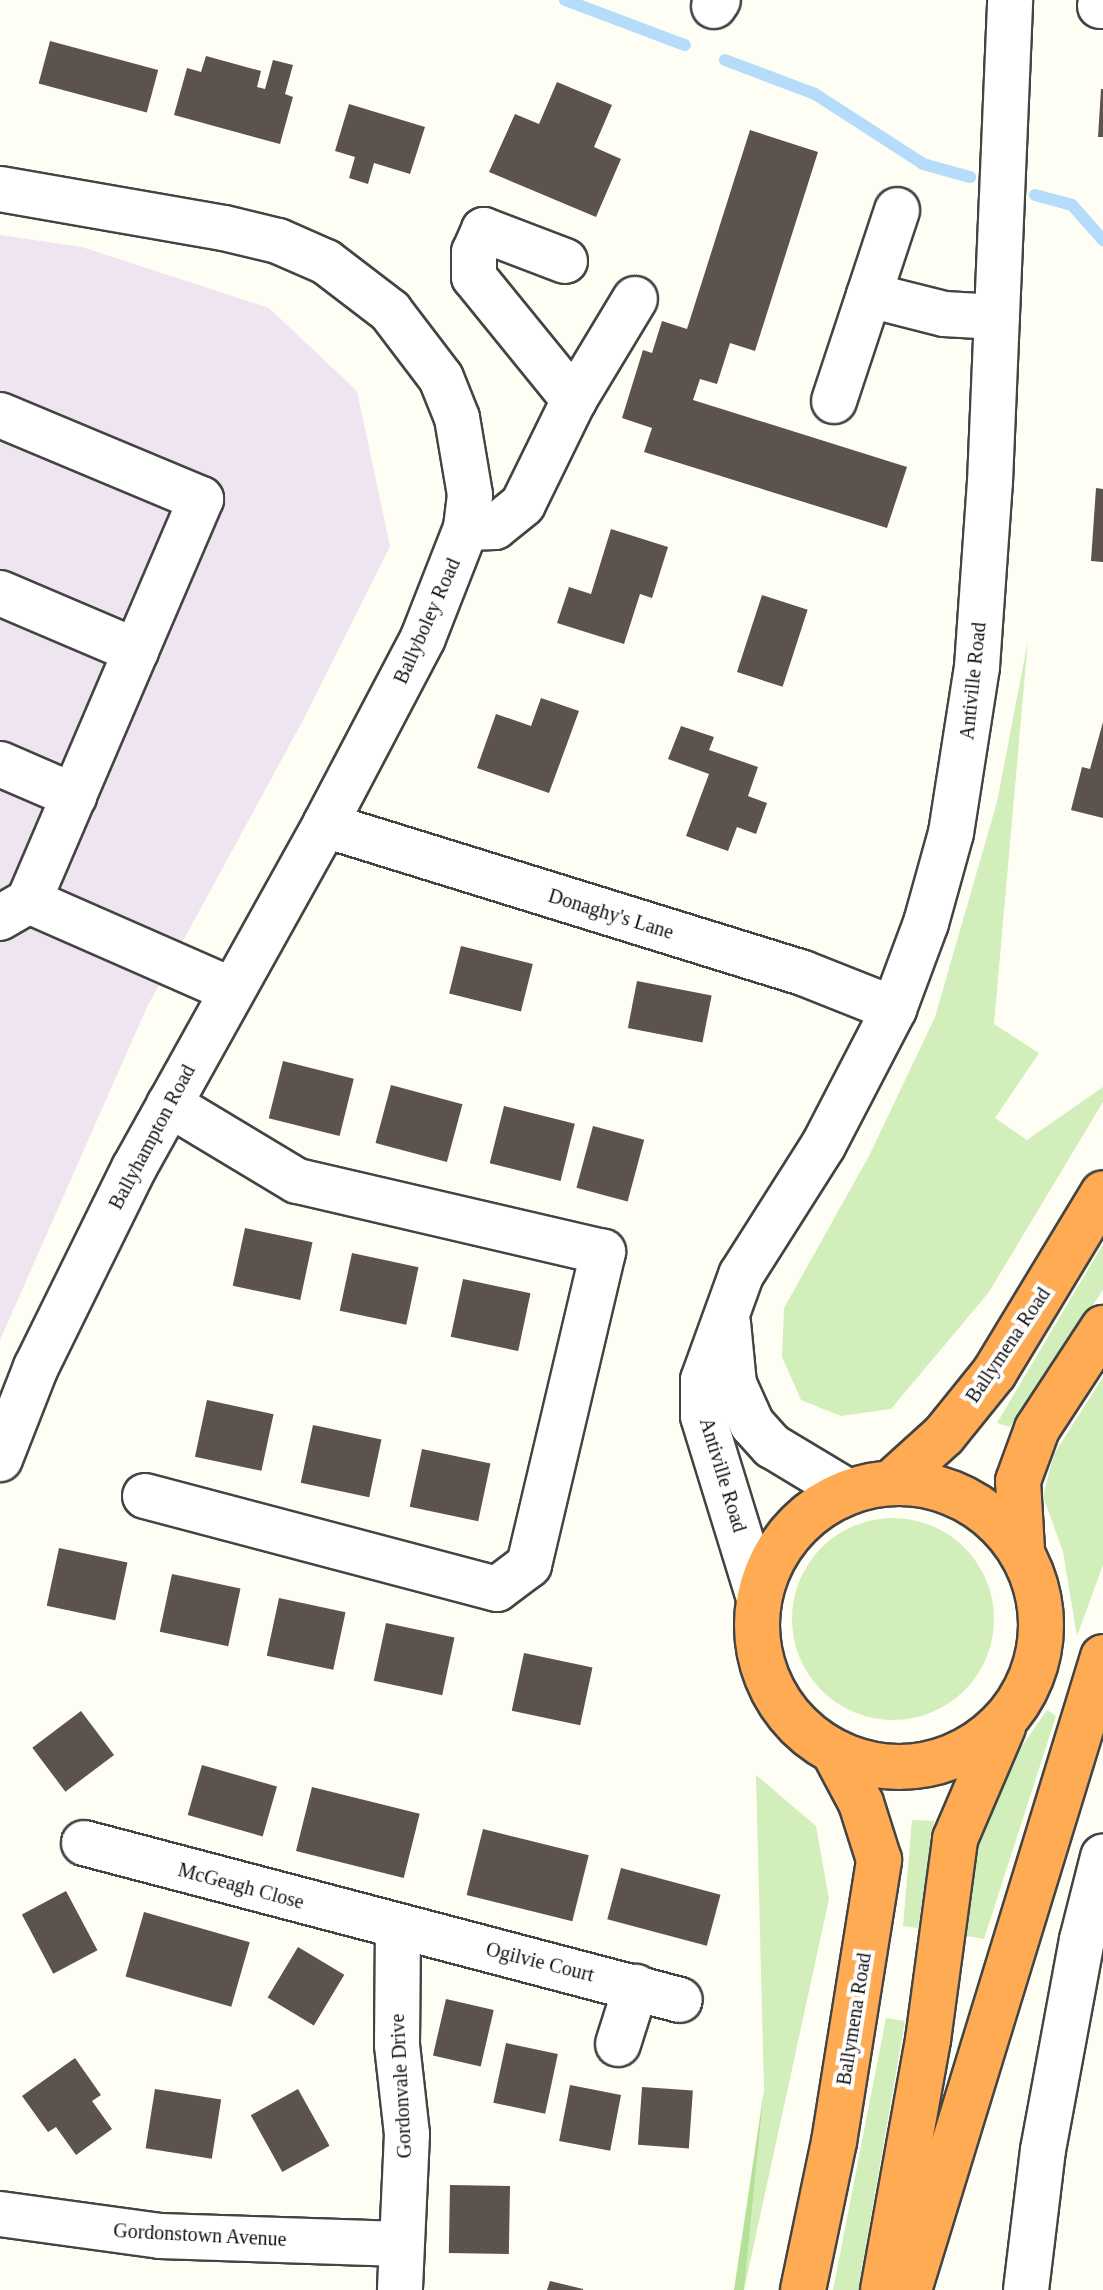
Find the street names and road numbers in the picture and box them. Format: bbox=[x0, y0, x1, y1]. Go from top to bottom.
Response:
street label: Ballyboley Road bbox=[389, 554, 465, 688]
street label: Antiville Road bbox=[955, 621, 991, 741]
street label: Donaghy's Lane bbox=[545, 884, 677, 944]
street label: Ballyhampton Road bbox=[104, 1060, 200, 1214]
street label: Ballymena Road bbox=[961, 1283, 1055, 1407]
street label: Antiville Road bbox=[694, 1415, 752, 1535]
street label: McGeagh Close bbox=[175, 1858, 307, 1914]
street label: Ogilvie Court bbox=[483, 1937, 597, 1987]
street label: Ballymena Road bbox=[832, 1951, 876, 2087]
street label: Gordonvale Drive bbox=[385, 2013, 417, 2159]
street label: Gordonstown Avenue bbox=[112, 2218, 288, 2252]

